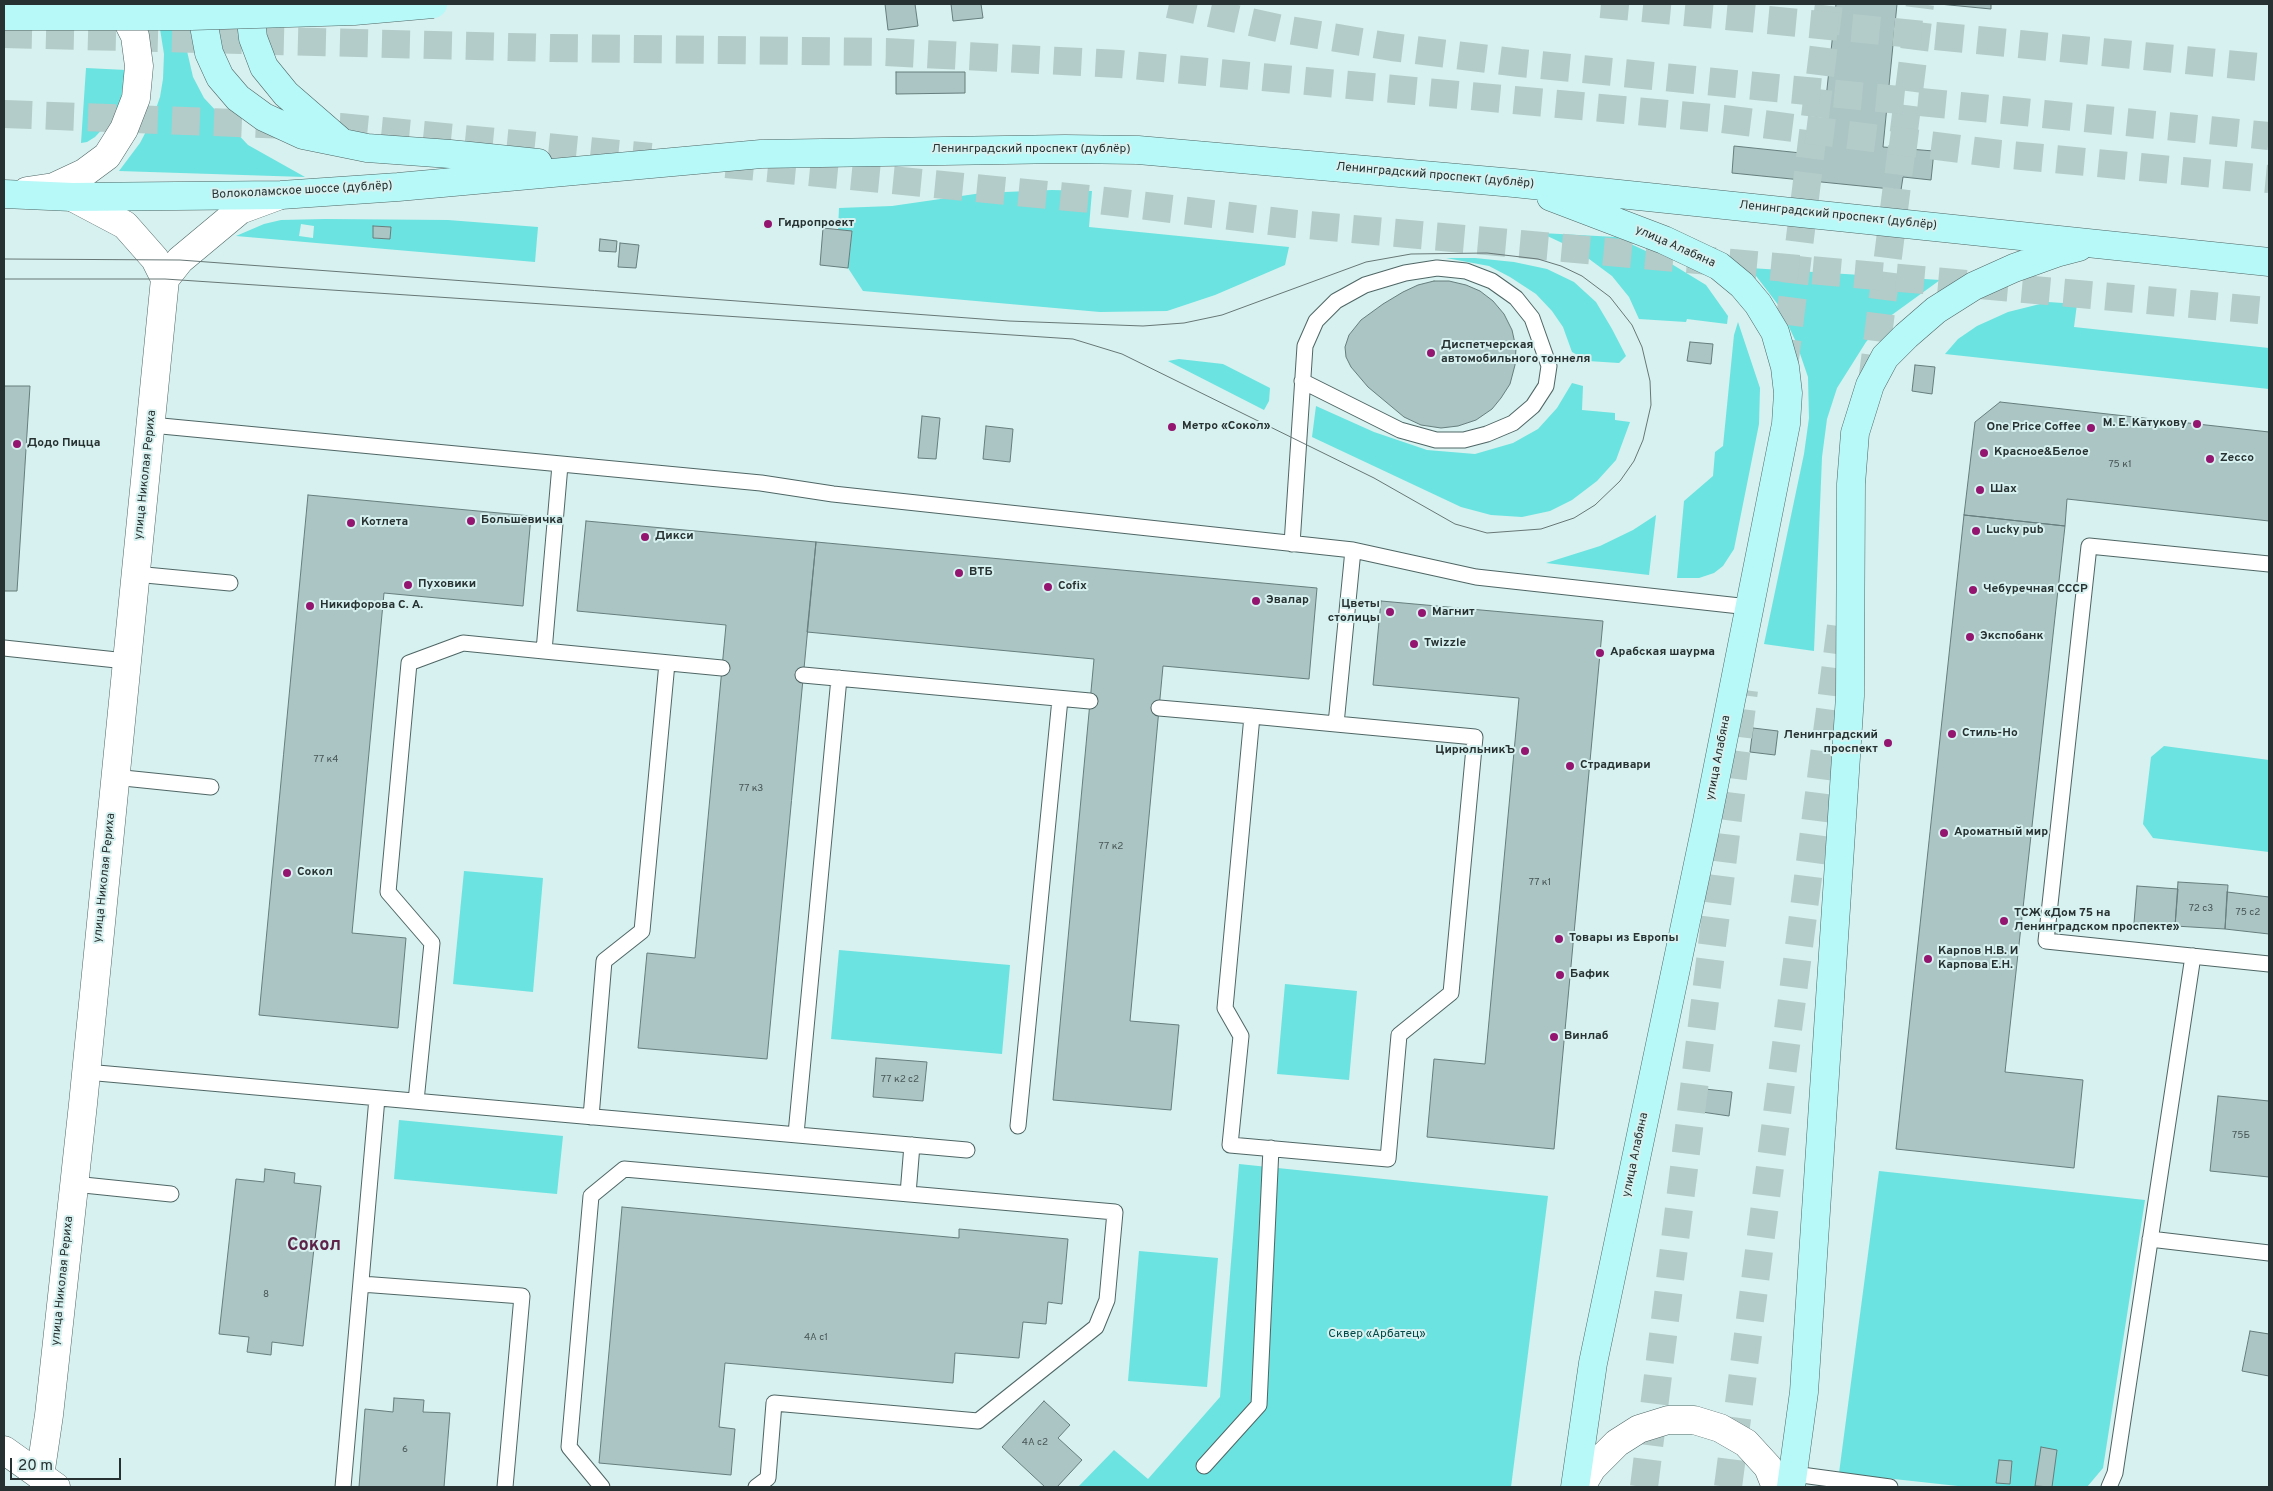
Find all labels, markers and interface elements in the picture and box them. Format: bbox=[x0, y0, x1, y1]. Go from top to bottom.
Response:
street label: Ленинградский проспект (дублёр) bbox=[931, 143, 1131, 157]
street label: Ленинградский проспект (дублёр) bbox=[1335, 160, 1535, 192]
street label: Волоколамское шоссе (дублёр) bbox=[211, 179, 393, 203]
street label: Ленинградский проспект (дублёр) bbox=[1738, 198, 1938, 234]
place label: Гидропроект bbox=[778, 217, 854, 231]
marker: Гидропроект bbox=[762, 218, 774, 230]
street label: улица Алабяна bbox=[1633, 223, 1717, 271]
place label: Диспетчерская автомобильного тоннеля bbox=[1441, 339, 1590, 367]
marker: Диспетчерская автомобильного тоннеля bbox=[1425, 347, 1437, 359]
street label: улица Николая Рериха bbox=[132, 410, 160, 540]
place label: М. Е. Катукову bbox=[2103, 417, 2187, 431]
marker: М. Е. Катукову bbox=[2191, 418, 2203, 430]
place label: Метро «Сокол» bbox=[1182, 420, 1270, 434]
marker: Метро «Сокол» bbox=[1166, 421, 1178, 433]
place label: One Price Coffee bbox=[1986, 421, 2081, 435]
marker: One Price Coffee bbox=[2085, 422, 2097, 434]
place label: Додо Пицца bbox=[27, 437, 100, 451]
marker: Додо Пицца bbox=[11, 438, 23, 450]
place label: Красное&Белое bbox=[1994, 446, 2089, 460]
marker: Красное&Белое bbox=[1978, 447, 1990, 459]
place label: Zecco bbox=[2220, 452, 2254, 466]
marker: Zecco bbox=[2204, 453, 2216, 465]
house number: 75 к1 bbox=[2108, 459, 2132, 471]
place label: Шах bbox=[1990, 483, 2017, 497]
marker: Шах bbox=[1974, 484, 1986, 496]
place label: Большевичка bbox=[481, 514, 563, 528]
marker: Большевичка bbox=[465, 515, 477, 527]
place label: Котлета bbox=[361, 516, 408, 530]
marker: Котлета bbox=[345, 517, 357, 529]
place label: Lucky pub bbox=[1986, 524, 2044, 538]
marker: Lucky pub bbox=[1970, 525, 1982, 537]
place label: Дикси bbox=[655, 530, 694, 544]
marker: Дикси bbox=[639, 531, 651, 543]
place label: ВТБ bbox=[969, 566, 993, 580]
marker: ВТБ bbox=[953, 567, 965, 579]
place label: Пуховики bbox=[418, 578, 476, 592]
marker: Пуховики bbox=[402, 579, 414, 591]
place label: Cofix bbox=[1058, 580, 1087, 594]
marker: Cofix bbox=[1042, 581, 1054, 593]
place label: Чебуречная СССР bbox=[1983, 583, 2088, 597]
marker: Чебуречная СССР bbox=[1967, 584, 1979, 596]
place label: Эвалар bbox=[1266, 594, 1309, 608]
marker: Эвалар bbox=[1250, 595, 1262, 607]
place label: Цветы столицы bbox=[1328, 598, 1380, 626]
place label: Никифорова С. А. bbox=[320, 599, 423, 613]
marker: Никифорова С. А. bbox=[304, 600, 316, 612]
marker: Цветы столицы bbox=[1384, 606, 1396, 618]
place label: Магнит bbox=[1432, 606, 1475, 620]
marker: Магнит bbox=[1416, 607, 1428, 619]
place label: Экспобанк bbox=[1980, 630, 2044, 644]
marker: Экспобанк bbox=[1964, 631, 1976, 643]
place label: Twizzle bbox=[1424, 637, 1466, 651]
marker: Twizzle bbox=[1408, 638, 1420, 650]
place label: Арабская шаурма bbox=[1610, 646, 1715, 660]
marker: Арабская шаурма bbox=[1594, 647, 1606, 659]
street label: улица Алабяна bbox=[1704, 714, 1734, 802]
place label: Стиль-Но bbox=[1962, 727, 2018, 741]
marker: Стиль-Но bbox=[1946, 728, 1958, 740]
place label: Ленинградский проспект bbox=[1784, 729, 1878, 757]
marker: Ленинградский проспект bbox=[1882, 737, 1894, 749]
place label: ЦирюльникЪ bbox=[1435, 744, 1515, 758]
marker: ЦирюльникЪ bbox=[1519, 745, 1531, 757]
house number: 77 к4 bbox=[313, 754, 339, 766]
place label: Страдивари bbox=[1580, 759, 1651, 773]
marker: Страдивари bbox=[1564, 760, 1576, 772]
house number: 77 к3 bbox=[739, 783, 763, 795]
street label: улица Николая Рериха bbox=[91, 813, 119, 943]
place label: Ароматный мир bbox=[1954, 826, 2048, 840]
marker: Ароматный мир bbox=[1938, 827, 1950, 839]
house number: 77 к2 bbox=[1099, 841, 1123, 853]
place label: Сокол bbox=[297, 866, 333, 880]
marker: Сокол bbox=[281, 867, 293, 879]
house number: 77 к1 bbox=[1529, 877, 1551, 889]
house number: 72 с3 bbox=[2189, 903, 2213, 915]
place label: ТСЖ «Дом 75 на Ленинградском проспекте» bbox=[2014, 907, 2179, 935]
house number: 75 с2 bbox=[2236, 907, 2260, 919]
marker: ТСЖ «Дом 75 на Ленинградском проспекте» bbox=[1998, 915, 2010, 927]
place label: Товары из Европы bbox=[1569, 932, 1679, 946]
marker: Товары из Европы bbox=[1553, 933, 1565, 945]
place label: Карпов Н.В. И Карпова Е.Н. bbox=[1938, 945, 2018, 973]
marker: Карпов Н.В. И Карпова Е.Н. bbox=[1922, 953, 1934, 965]
place label: Бафик bbox=[1570, 968, 1610, 982]
marker: Бафик bbox=[1554, 969, 1566, 981]
place label: Винлаб bbox=[1564, 1030, 1609, 1044]
marker: Винлаб bbox=[1548, 1031, 1560, 1043]
house number: 77 к2 c2 bbox=[881, 1074, 919, 1086]
street label: улица Алабяна bbox=[1620, 1111, 1652, 1199]
house number: 75Б bbox=[2232, 1130, 2250, 1142]
street label: улица Николая Рериха bbox=[49, 1216, 77, 1346]
district label: Сокол bbox=[287, 1235, 341, 1257]
house number: 8 bbox=[263, 1289, 269, 1301]
park label: Сквер «Арбатец» bbox=[1328, 1328, 1426, 1342]
house number: 4А с1 bbox=[804, 1332, 828, 1344]
house number: 4А с2 bbox=[1022, 1437, 1048, 1449]
house number: 6 bbox=[402, 1444, 408, 1456]
scale bar bbox=[12, 1448, 124, 1480]
text: 20 m bbox=[18, 1457, 53, 1476]

